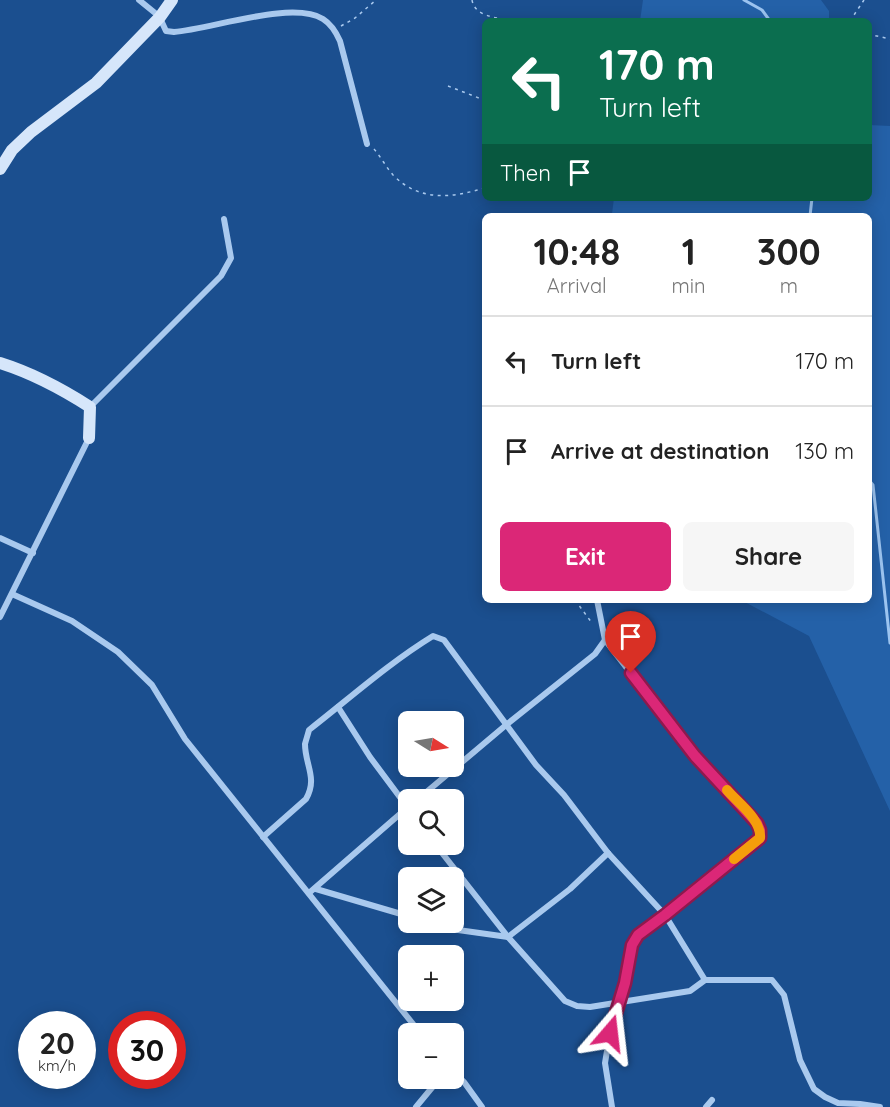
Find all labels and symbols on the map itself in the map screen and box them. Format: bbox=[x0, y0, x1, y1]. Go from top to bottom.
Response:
pin bbox=[605, 611, 656, 673]
north arrow bbox=[398, 711, 464, 777]
position arrow bbox=[578, 1001, 642, 1065]
speed limit sign: 30 bbox=[108, 1011, 186, 1089]

